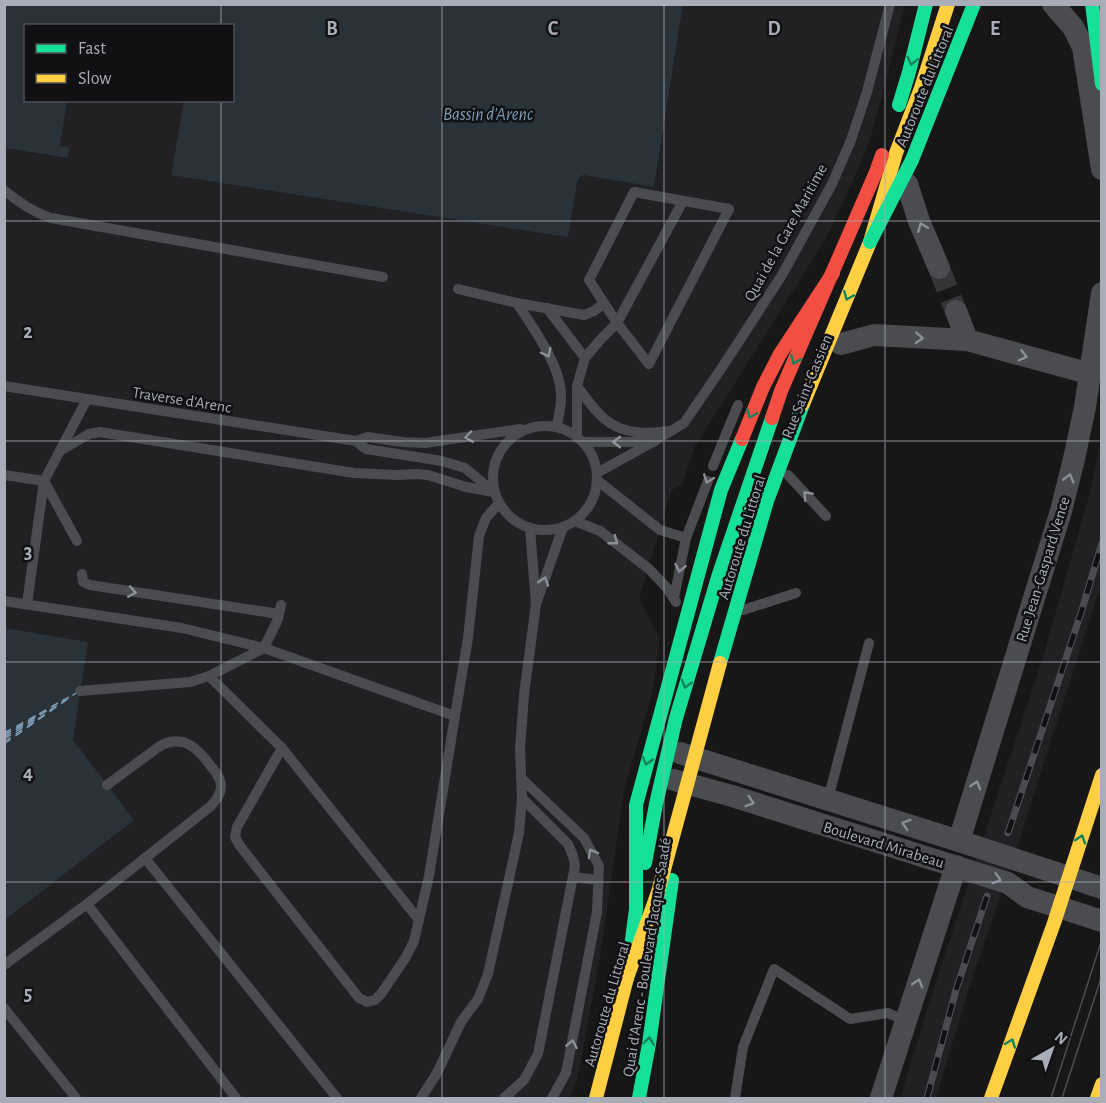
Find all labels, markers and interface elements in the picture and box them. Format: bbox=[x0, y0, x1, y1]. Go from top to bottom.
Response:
text: B bbox=[326, 19, 338, 39]
text: C bbox=[548, 19, 559, 39]
text: D bbox=[767, 19, 781, 39]
text: E bbox=[990, 19, 1000, 39]
street label: Autoroute du Littoral bbox=[893, 23, 957, 149]
legend bbox=[24, 24, 234, 102]
text: Fast bbox=[78, 40, 106, 58]
one-way arrow bbox=[907, 56, 920, 66]
text: Slow bbox=[78, 70, 111, 88]
water label: Bassin d'Arenc bbox=[443, 106, 534, 124]
street label: Quai de la Gare Maritime bbox=[741, 161, 831, 304]
one-way arrow bbox=[917, 222, 929, 233]
one-way arrow bbox=[843, 290, 855, 301]
text: 2 bbox=[23, 322, 33, 342]
one-way arrow bbox=[915, 331, 924, 344]
street label: Rue Saint-Cassien bbox=[779, 332, 835, 441]
one-way arrow bbox=[540, 347, 551, 357]
one-way arrow bbox=[1017, 349, 1028, 361]
one-way arrow bbox=[790, 353, 802, 364]
street label: Traverse d'Arenc bbox=[131, 384, 233, 416]
one-way arrow bbox=[746, 408, 758, 419]
one-way arrow bbox=[464, 430, 474, 443]
one-way arrow bbox=[613, 436, 622, 448]
one-way arrow bbox=[703, 473, 715, 484]
street label: Autoroute du Littoral bbox=[715, 473, 769, 601]
one-way arrow bbox=[1062, 473, 1075, 483]
one-way arrow bbox=[803, 492, 814, 502]
street label: Rue Jean-Gaspard Vence bbox=[1013, 495, 1073, 644]
one-way arrow bbox=[607, 534, 618, 545]
text: 3 bbox=[24, 542, 32, 562]
one-way arrow bbox=[674, 563, 687, 573]
one-way arrow bbox=[536, 577, 549, 587]
one-way arrow bbox=[127, 585, 137, 597]
one-way arrow bbox=[681, 678, 693, 689]
one-way arrow bbox=[642, 756, 655, 766]
text: 4 bbox=[23, 763, 33, 783]
one-way arrow bbox=[969, 780, 981, 791]
one-way arrow bbox=[744, 795, 755, 807]
street label: Boulevard Mirabeau bbox=[821, 819, 946, 871]
one-way arrow bbox=[901, 819, 912, 831]
one-way arrow bbox=[1074, 834, 1086, 845]
street label: Quai d'Arenc - Boulevard Jacques Saadé bbox=[620, 836, 675, 1078]
one-way arrow bbox=[588, 849, 599, 859]
one-way arrow bbox=[991, 872, 1002, 884]
street label: Autoroute du Littoral bbox=[581, 940, 632, 1069]
one-way arrow bbox=[911, 978, 923, 989]
text: 5 bbox=[24, 984, 32, 1004]
north arrow bbox=[1022, 1019, 1082, 1079]
text: N bbox=[1052, 1029, 1070, 1048]
one-way arrow bbox=[643, 1036, 655, 1046]
one-way arrow bbox=[565, 1039, 578, 1049]
one-way arrow bbox=[1003, 1039, 1016, 1049]

